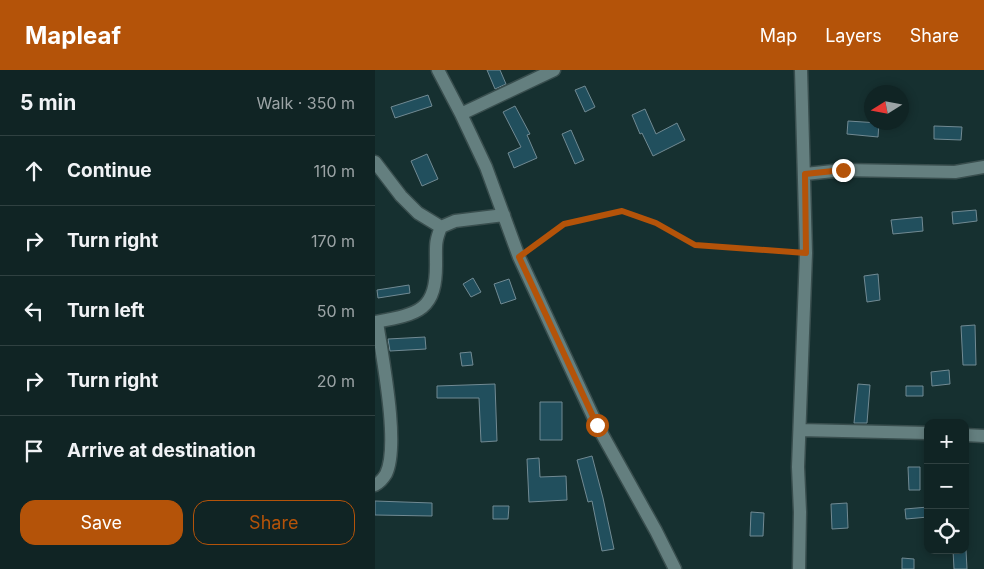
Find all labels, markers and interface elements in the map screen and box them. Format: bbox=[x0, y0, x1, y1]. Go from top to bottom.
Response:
text: Mapleaf bbox=[25, 21, 121, 50]
text: Map bbox=[760, 25, 797, 46]
text: Layers bbox=[825, 25, 882, 46]
text: Share bbox=[910, 25, 959, 46]
north arrow bbox=[864, 85, 909, 130]
text: 5 min bbox=[20, 90, 76, 115]
text: Walk · 350 m bbox=[257, 93, 355, 113]
icon: ahead bbox=[20, 157, 48, 185]
text: Continue bbox=[67, 159, 152, 182]
route end bbox=[832, 159, 855, 182]
text: 110 m bbox=[313, 161, 355, 181]
icon: right bbox=[20, 227, 48, 255]
text: Turn right bbox=[67, 229, 158, 252]
text: 170 m bbox=[311, 231, 355, 251]
icon: left bbox=[20, 297, 48, 325]
text: Turn left bbox=[67, 299, 145, 322]
text: 50 m bbox=[317, 301, 355, 321]
icon: right bbox=[20, 367, 48, 395]
text: Turn right bbox=[67, 369, 158, 392]
text: 20 m bbox=[317, 371, 355, 391]
route start bbox=[586, 414, 609, 437]
map controls bbox=[924, 419, 969, 554]
button: + bbox=[924, 419, 969, 464]
icon: arrive bbox=[20, 437, 48, 465]
text: Arrive at destination bbox=[67, 439, 256, 462]
button: − bbox=[924, 464, 969, 509]
button: Save bbox=[20, 500, 183, 545]
button: Share bbox=[193, 500, 355, 545]
button: locate bbox=[924, 509, 969, 554]

